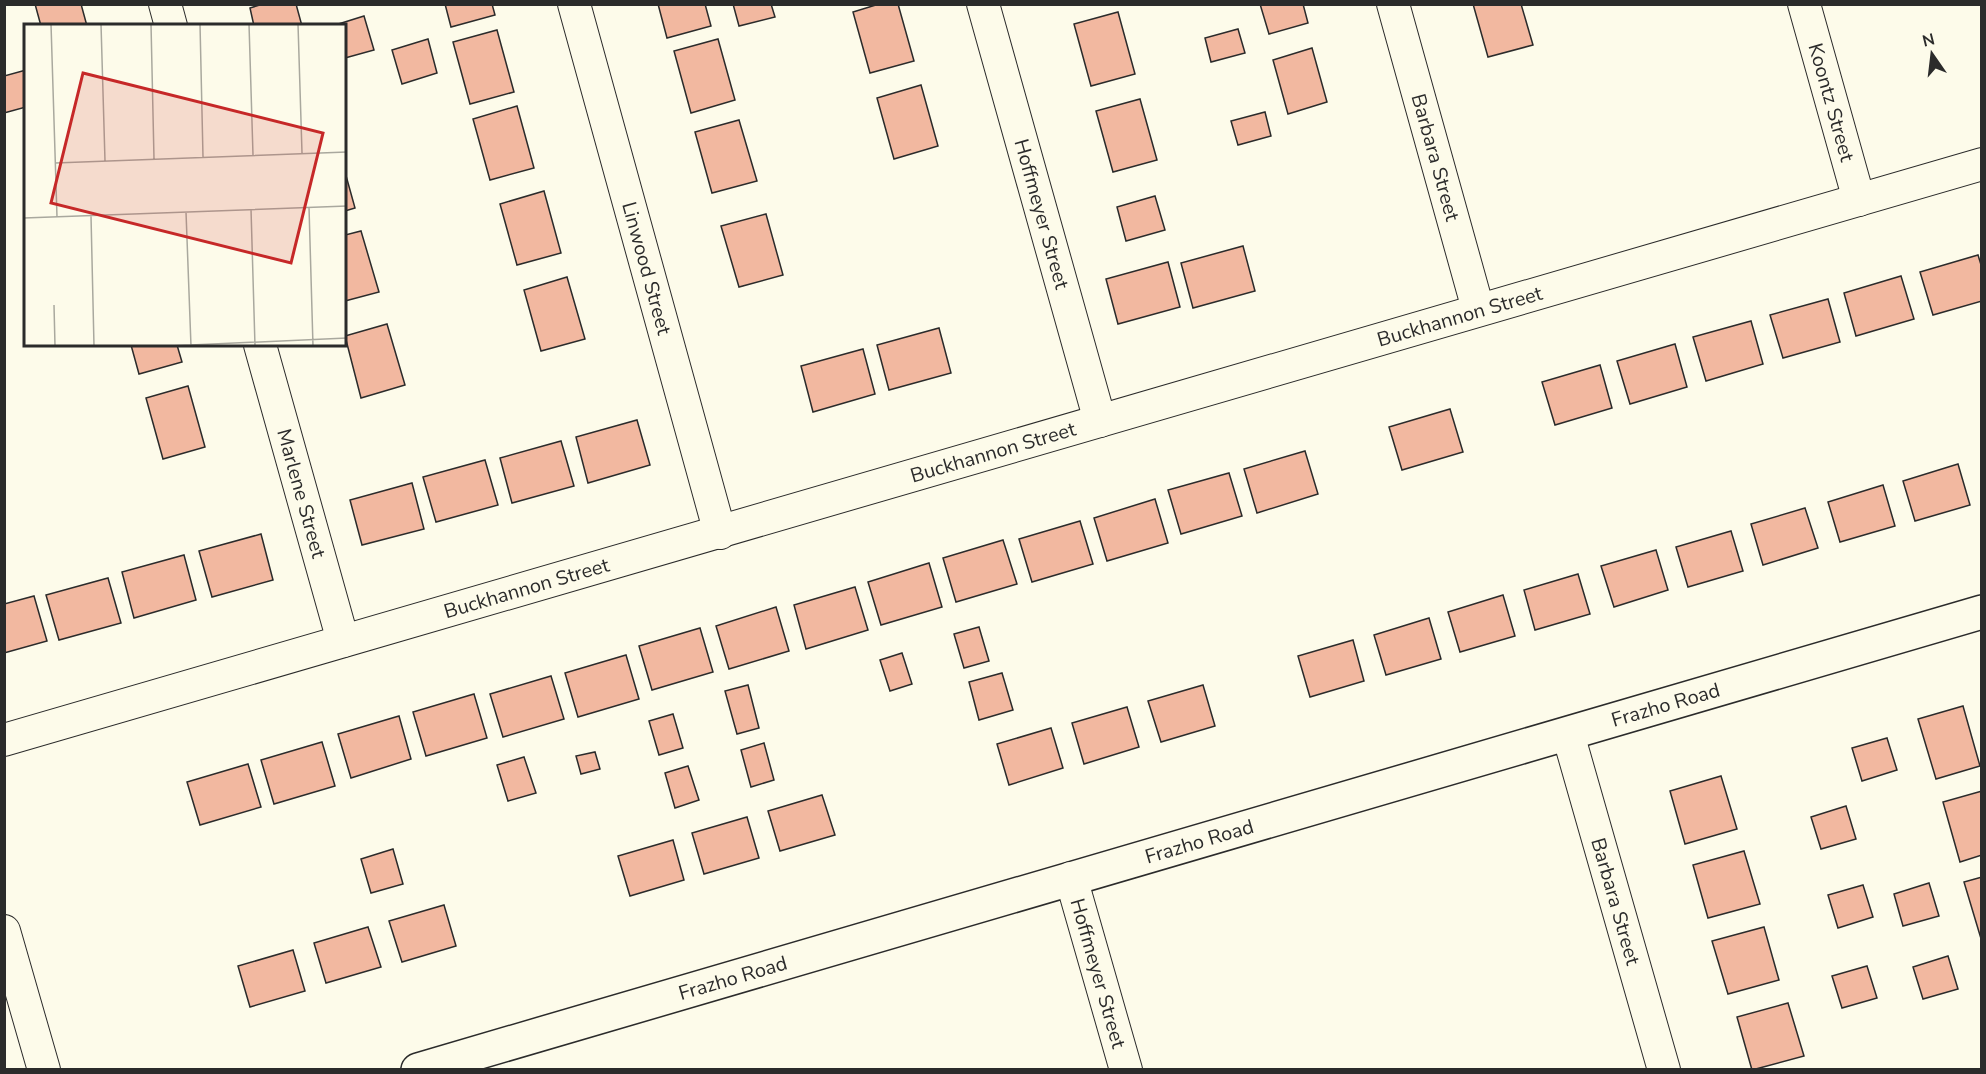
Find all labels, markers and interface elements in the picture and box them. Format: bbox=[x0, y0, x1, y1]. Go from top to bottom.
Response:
inset map bbox=[24, 24, 346, 346]
north arrow bbox=[1902, 24, 1962, 84]
text: N bbox=[1920, 28, 1937, 53]
street label: Koontz Street bbox=[1802, 40, 1861, 166]
street label: Barbara Street bbox=[1405, 90, 1467, 225]
street label: Hoffmeyer Street bbox=[1008, 136, 1076, 293]
street label: Linwood Street bbox=[616, 198, 678, 339]
street label: Buckhannon Street bbox=[1374, 279, 1546, 353]
street label: Buckhannon Street bbox=[907, 415, 1080, 489]
street label: Marlene Street bbox=[271, 426, 333, 562]
street label: Buckhannon Street bbox=[440, 551, 613, 625]
street label: Frazho Road bbox=[1608, 676, 1723, 733]
street label: Frazho Road bbox=[1142, 813, 1257, 870]
street label: Barbara Street bbox=[1585, 835, 1647, 969]
street label: Hoffmeyer Street bbox=[1064, 895, 1133, 1052]
street label: Frazho Road bbox=[675, 949, 790, 1007]

